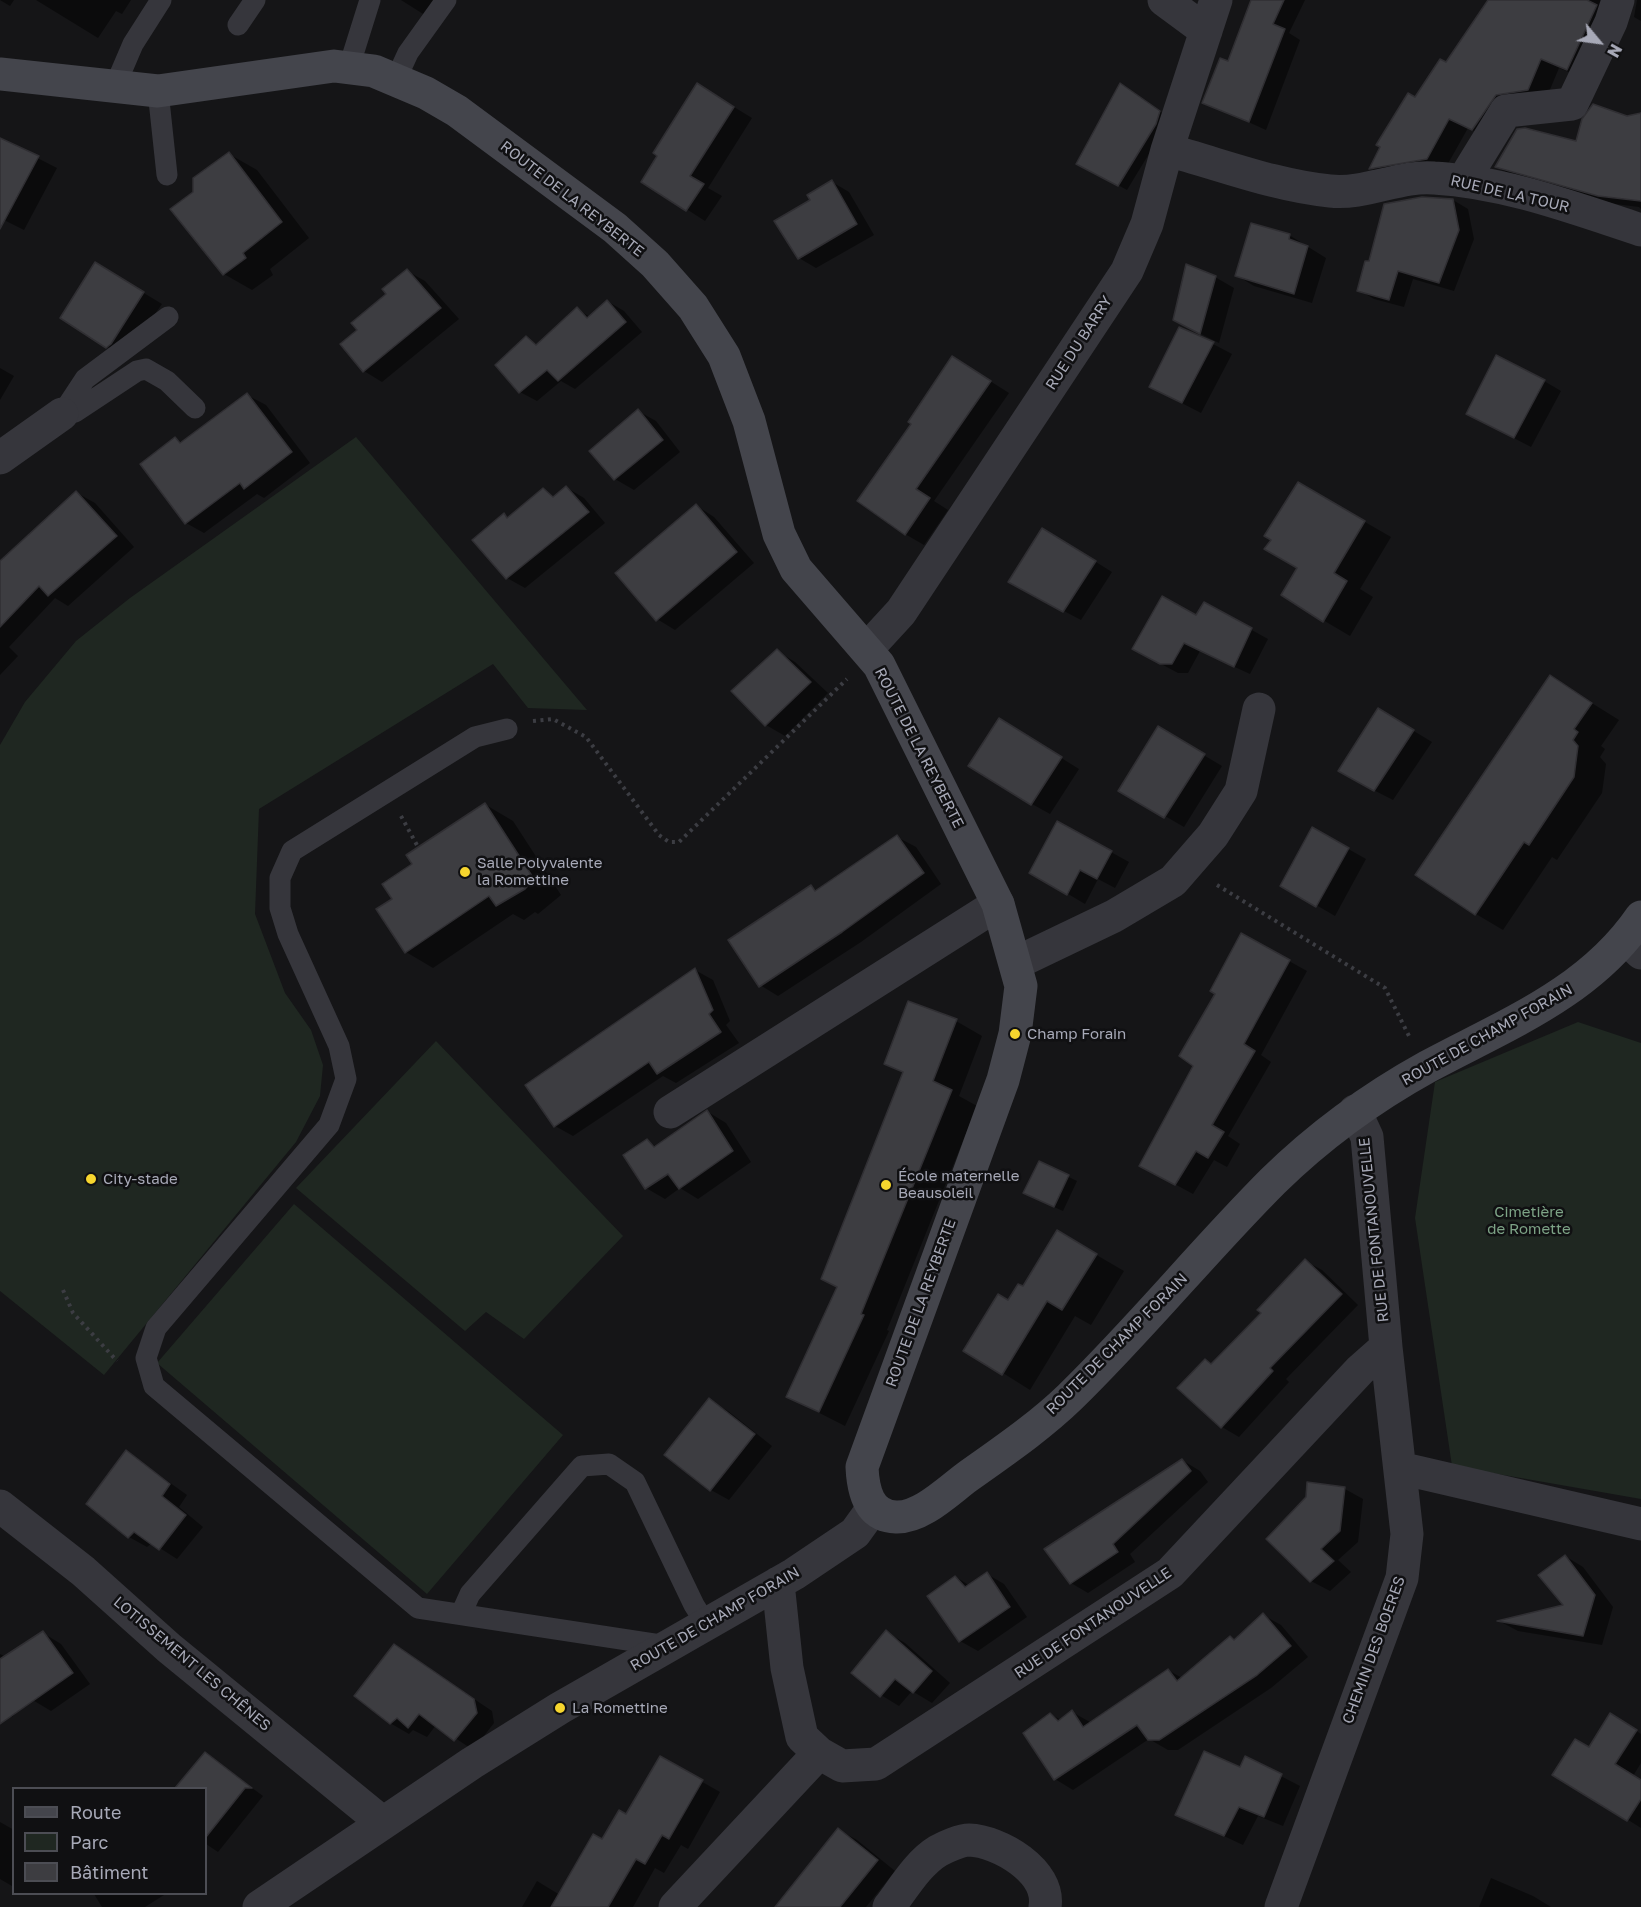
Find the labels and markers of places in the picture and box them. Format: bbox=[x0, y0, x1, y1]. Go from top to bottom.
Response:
place label: Salle Polyvalente la Romettine bbox=[477, 854, 603, 889]
marker: Salle Polyvalente la Romettine bbox=[458, 865, 472, 879]
place label: Champ Forain bbox=[1027, 1025, 1126, 1043]
marker: Champ Forain bbox=[1008, 1027, 1022, 1041]
place label: École maternelle Beausoleil bbox=[898, 1167, 1019, 1202]
place label: City-stade bbox=[103, 1170, 178, 1188]
marker: City-stade bbox=[84, 1172, 98, 1186]
marker: École maternelle Beausoleil bbox=[879, 1178, 893, 1192]
place label: La Romettine bbox=[572, 1699, 668, 1717]
marker: La Romettine bbox=[553, 1701, 567, 1715]

